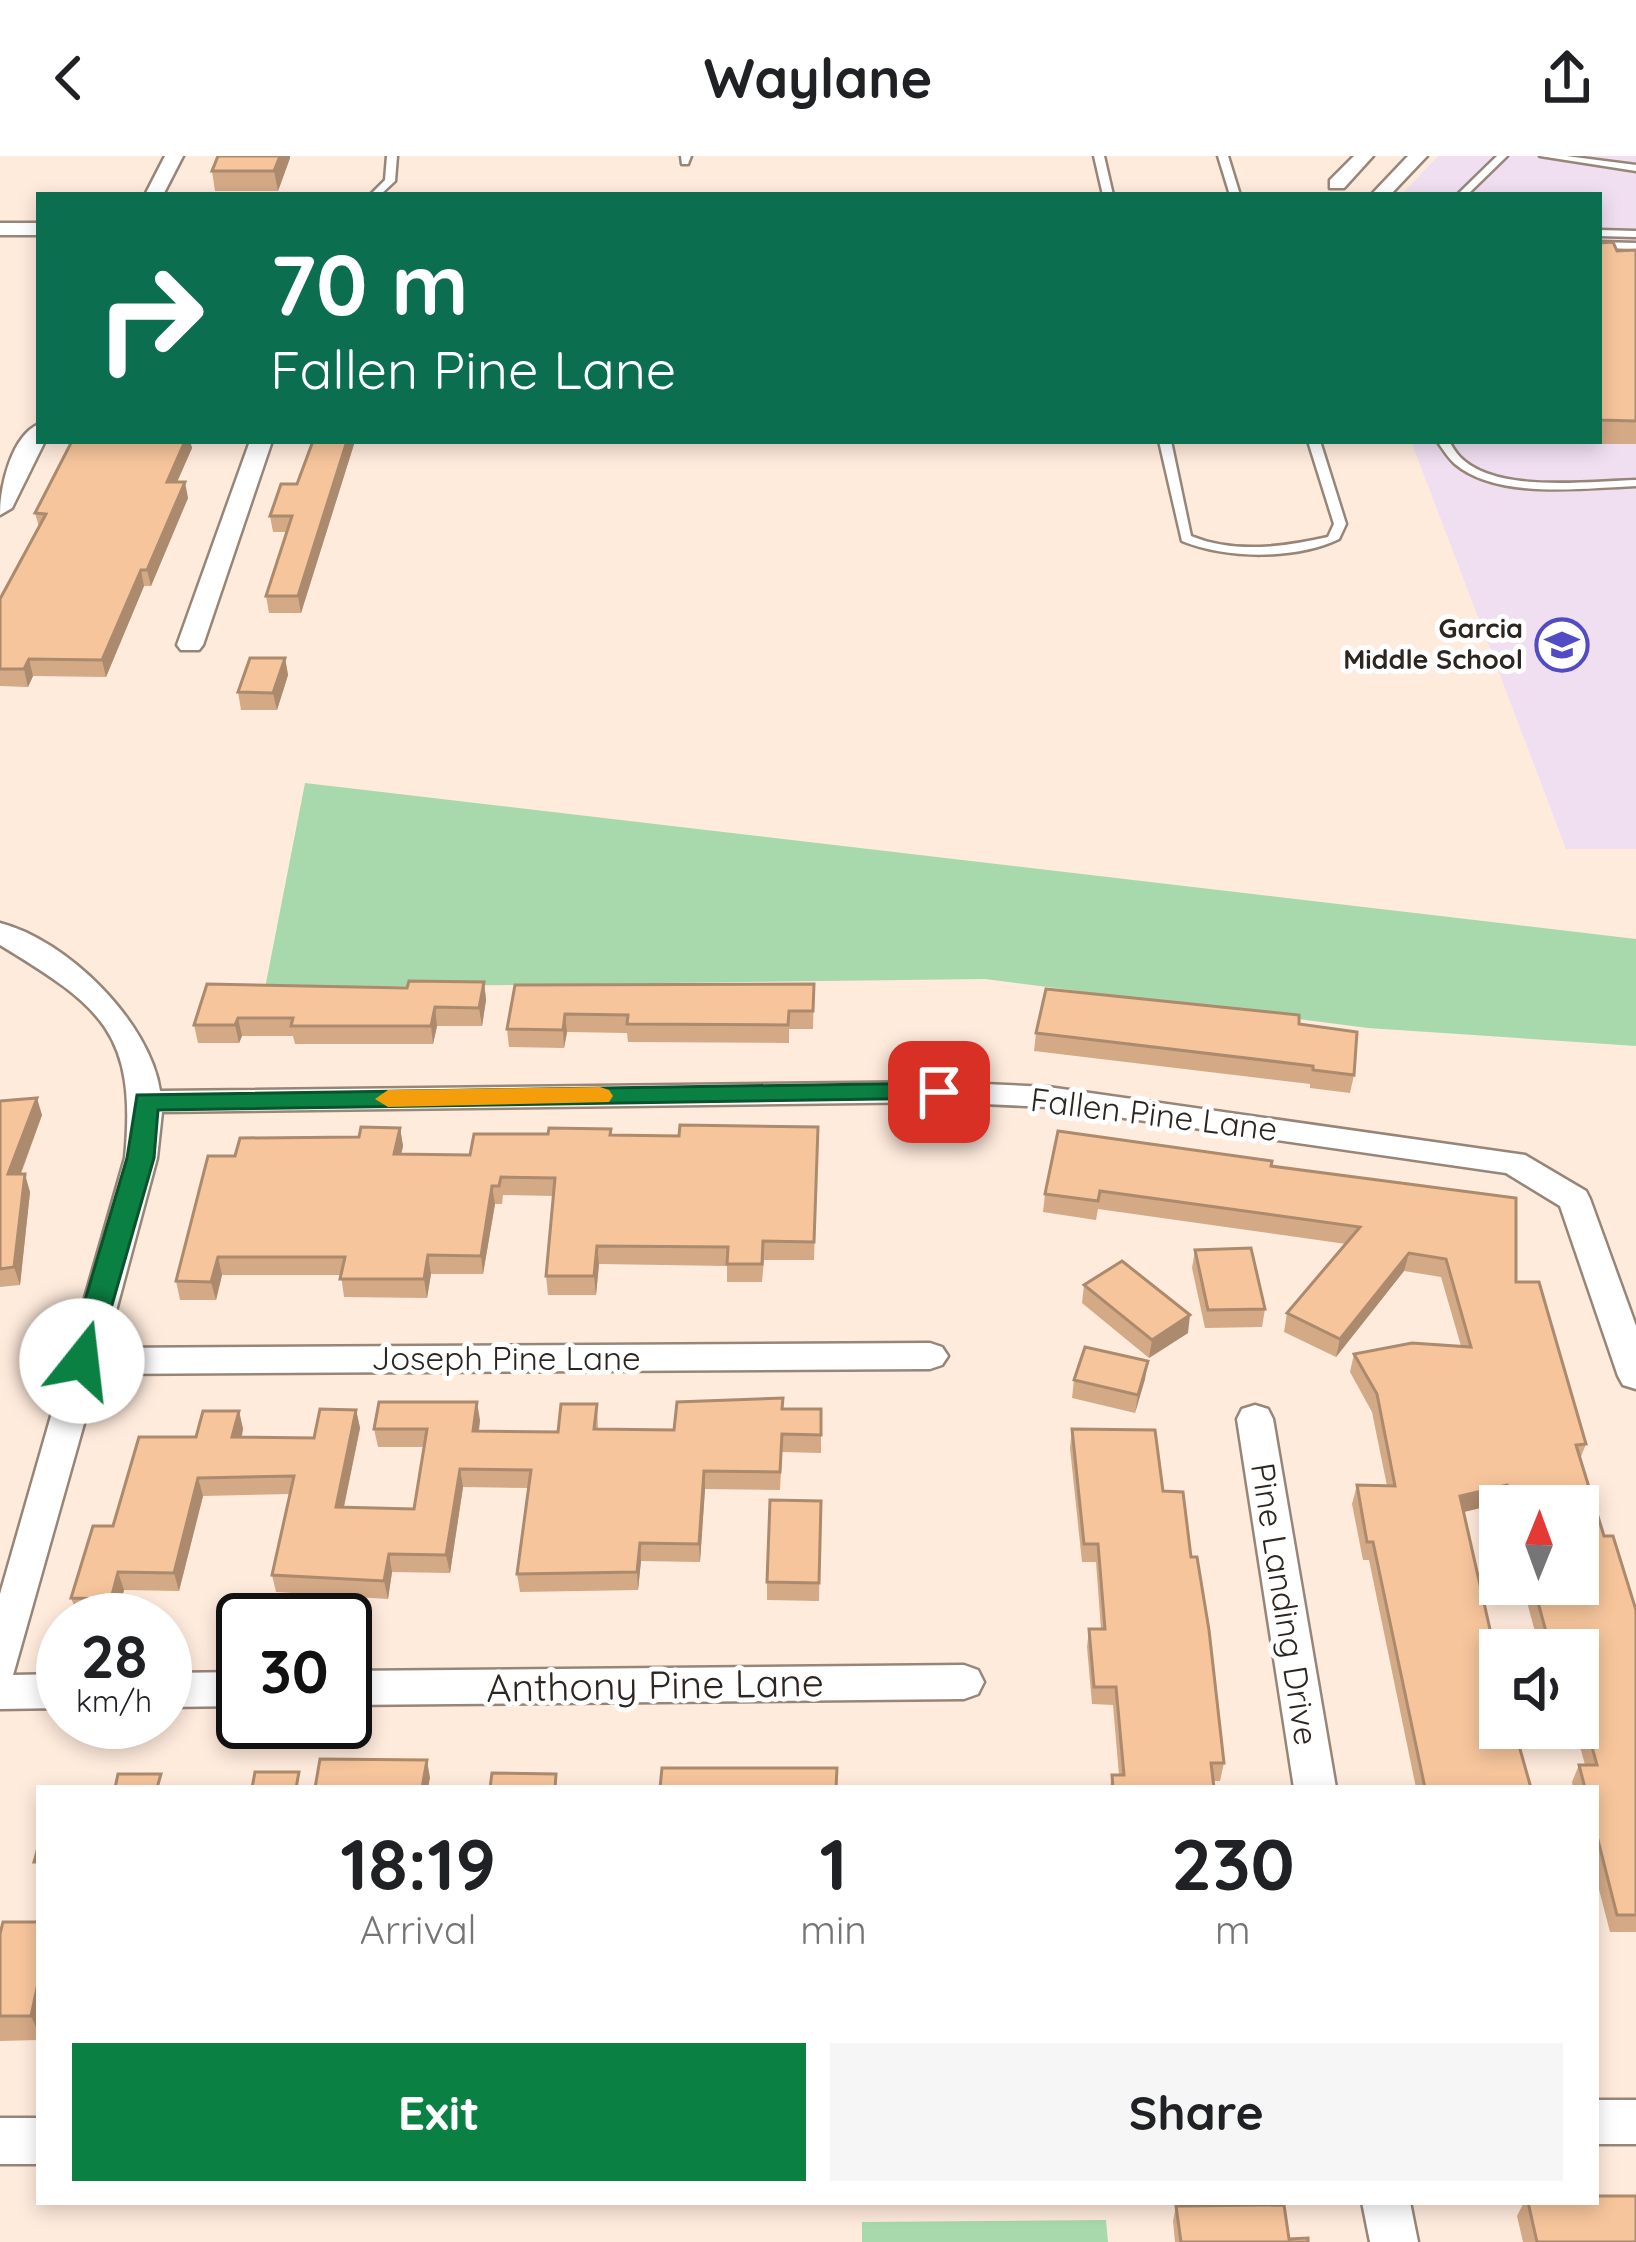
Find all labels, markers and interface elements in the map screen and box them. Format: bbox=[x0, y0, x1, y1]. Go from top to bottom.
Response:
text: Waylane bbox=[704, 44, 932, 112]
icon: back bbox=[36, 45, 102, 111]
icon: share bbox=[1534, 45, 1600, 111]
text: 70 m bbox=[270, 231, 469, 336]
icon: right bbox=[72, 240, 228, 396]
text: Fallen Pine Lane bbox=[270, 335, 676, 403]
place label: Garcia Middle School bbox=[1343, 611, 1523, 676]
school or university icon: Garcia Middle School bbox=[1534, 617, 1590, 673]
pin bbox=[888, 1041, 990, 1143]
icon: arrive bbox=[906, 1059, 972, 1125]
street label: Fallen Pine Lane bbox=[1028, 1078, 1280, 1149]
position arrow bbox=[19, 1298, 145, 1424]
street label: Joseph Pine Lane bbox=[371, 1337, 641, 1378]
street label: Pine Landing Drive bbox=[1243, 1460, 1328, 1748]
north arrow bbox=[1479, 1485, 1599, 1605]
map controls bbox=[1479, 1485, 1599, 1749]
speed limit sign: 30 bbox=[216, 1593, 372, 1749]
text: 28 bbox=[80, 1618, 148, 1693]
button: sound bbox=[1479, 1629, 1599, 1749]
street label: Anthony Pine Lane bbox=[486, 1657, 824, 1712]
text: km/h bbox=[76, 1682, 152, 1720]
text: 18:19 bbox=[340, 1818, 496, 1908]
text: 1 bbox=[820, 1818, 848, 1908]
text: 230 bbox=[1171, 1818, 1295, 1908]
text: Arrival bbox=[360, 1905, 477, 1954]
text: min bbox=[800, 1905, 867, 1954]
text: m bbox=[1215, 1905, 1251, 1954]
button: Exit bbox=[72, 2043, 806, 2181]
button: Share bbox=[830, 2043, 1563, 2181]

